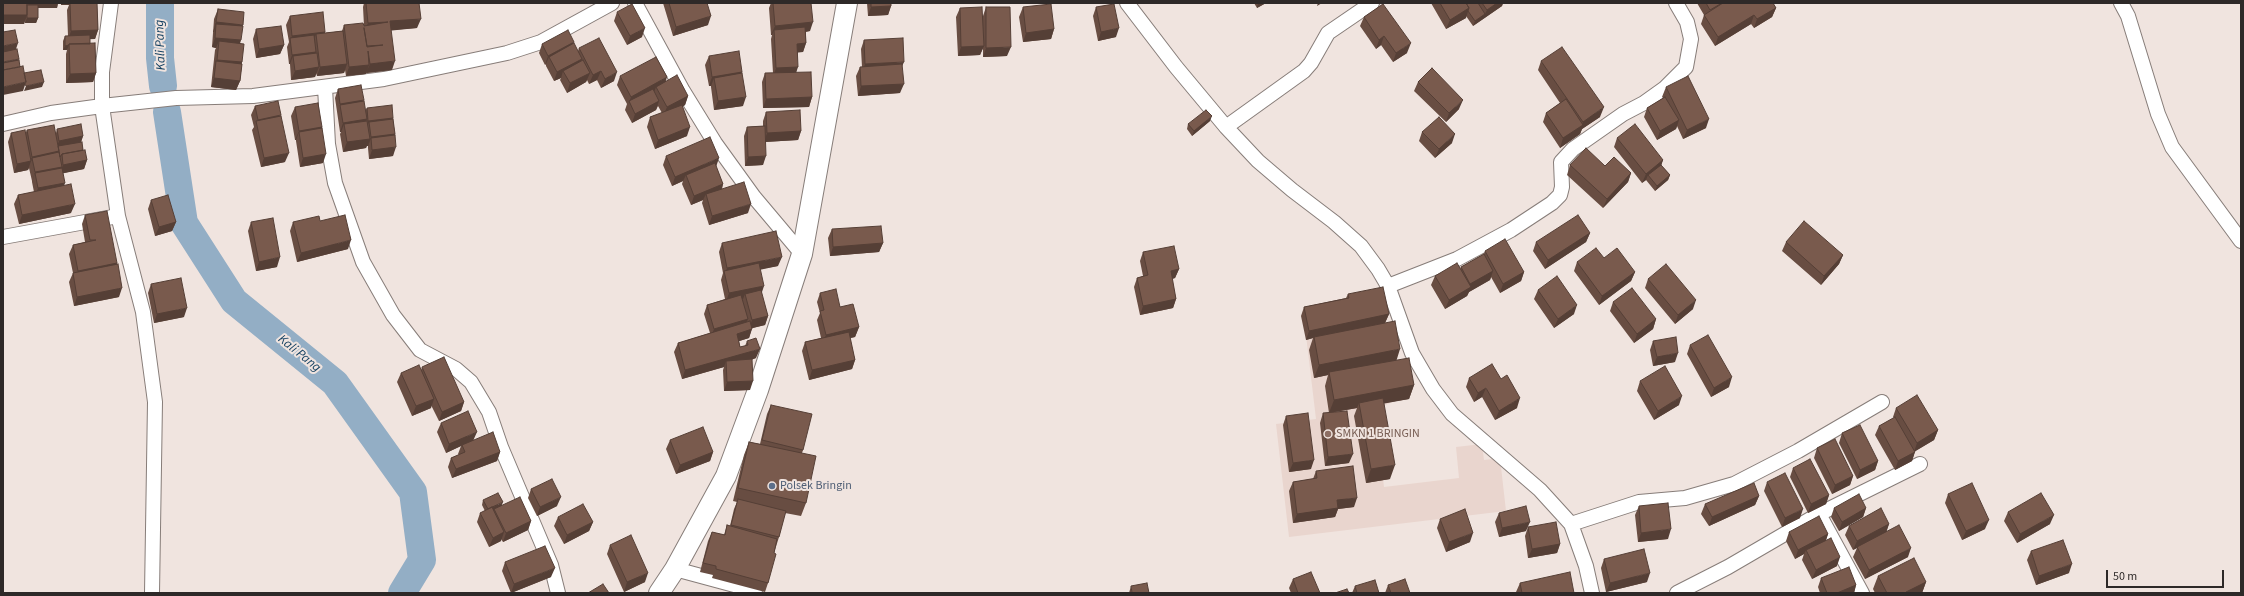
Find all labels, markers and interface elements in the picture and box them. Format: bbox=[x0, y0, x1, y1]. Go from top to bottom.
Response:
water label: Kali Pang bbox=[152, 19, 170, 71]
water label: Kali Pang bbox=[274, 332, 324, 376]
place label: SMKN 1 BRINGIN bbox=[1336, 427, 1420, 441]
marker: SMKN 1 BRINGIN bbox=[1323, 429, 1333, 439]
place label: Polsek Bringin bbox=[780, 479, 852, 493]
marker: Polsek Bringin bbox=[767, 481, 777, 491]
scale bar bbox=[2108, 562, 2226, 588]
text: 50 m bbox=[2113, 568, 2137, 585]

